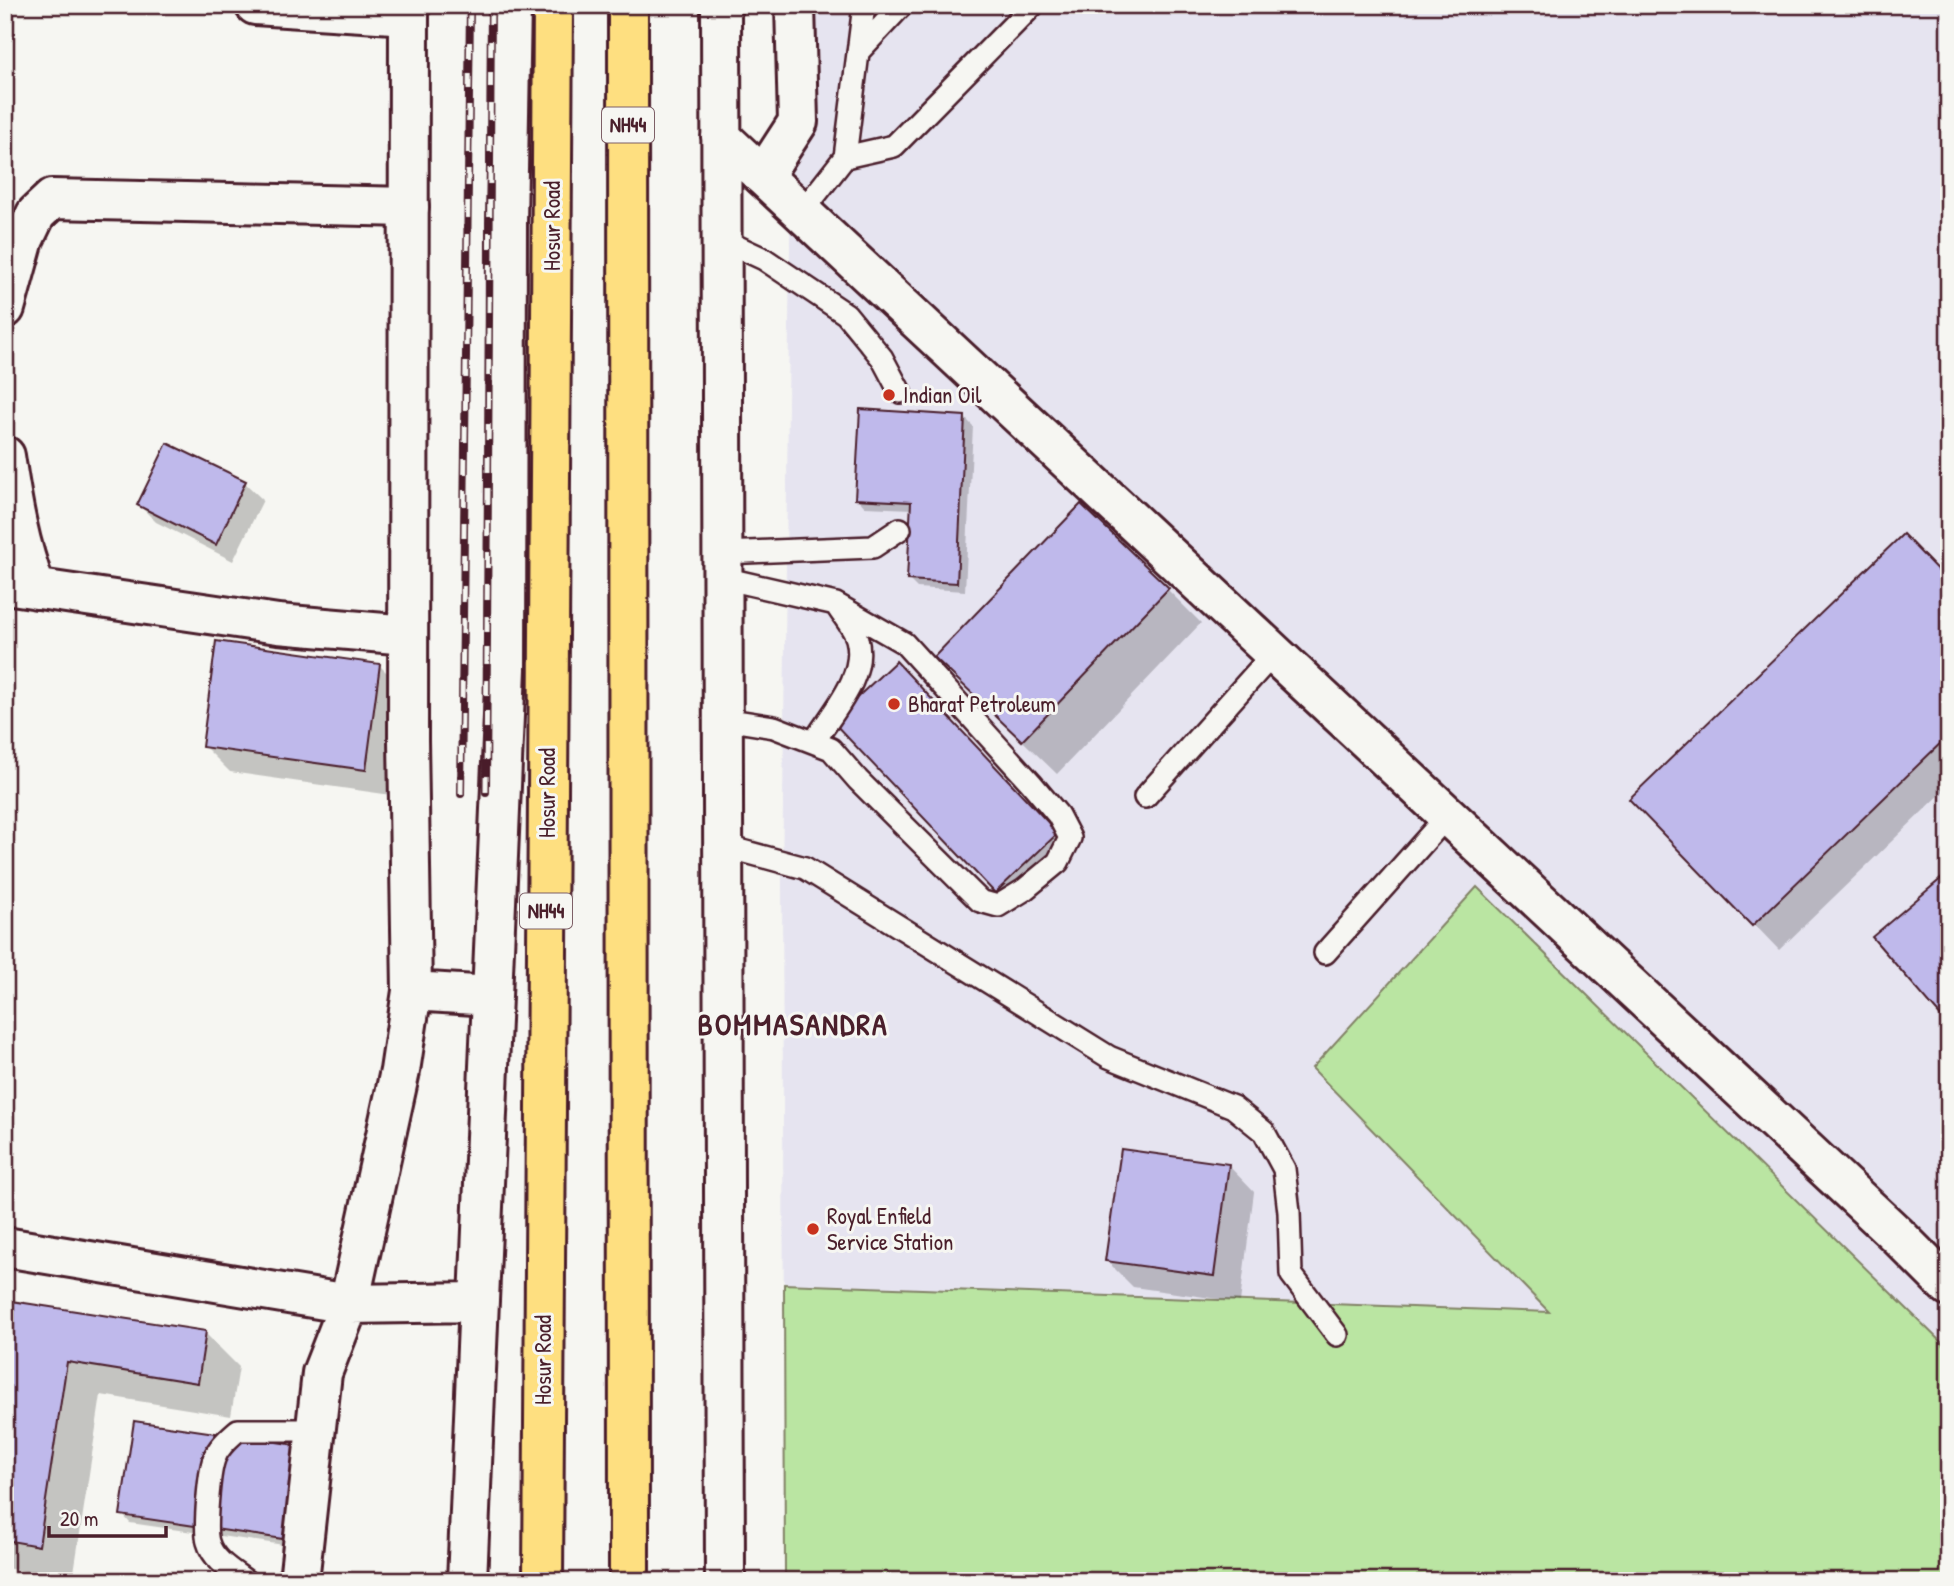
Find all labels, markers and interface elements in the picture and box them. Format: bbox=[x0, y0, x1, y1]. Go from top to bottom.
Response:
road number: NH44 bbox=[602, 108, 654, 142]
street label: Hosur Road bbox=[536, 181, 567, 271]
place label: Indian Oil bbox=[903, 379, 983, 410]
marker: Indian Oil bbox=[881, 387, 897, 403]
place label: Bharat Petroleum bbox=[908, 688, 1056, 719]
marker: Bharat Petroleum bbox=[886, 696, 902, 712]
street label: Hosur Road bbox=[531, 748, 562, 838]
road number: NH44 bbox=[520, 894, 572, 928]
district label: BOMMASANDRA bbox=[697, 1004, 889, 1044]
place label: Royal Enfield Service Station bbox=[827, 1200, 954, 1257]
marker: Royal Enfield Service Station bbox=[805, 1221, 821, 1237]
street label: Hosur Road bbox=[527, 1315, 558, 1405]
scale bar bbox=[49, 1495, 166, 1539]
text: 20 m bbox=[60, 1504, 98, 1533]

